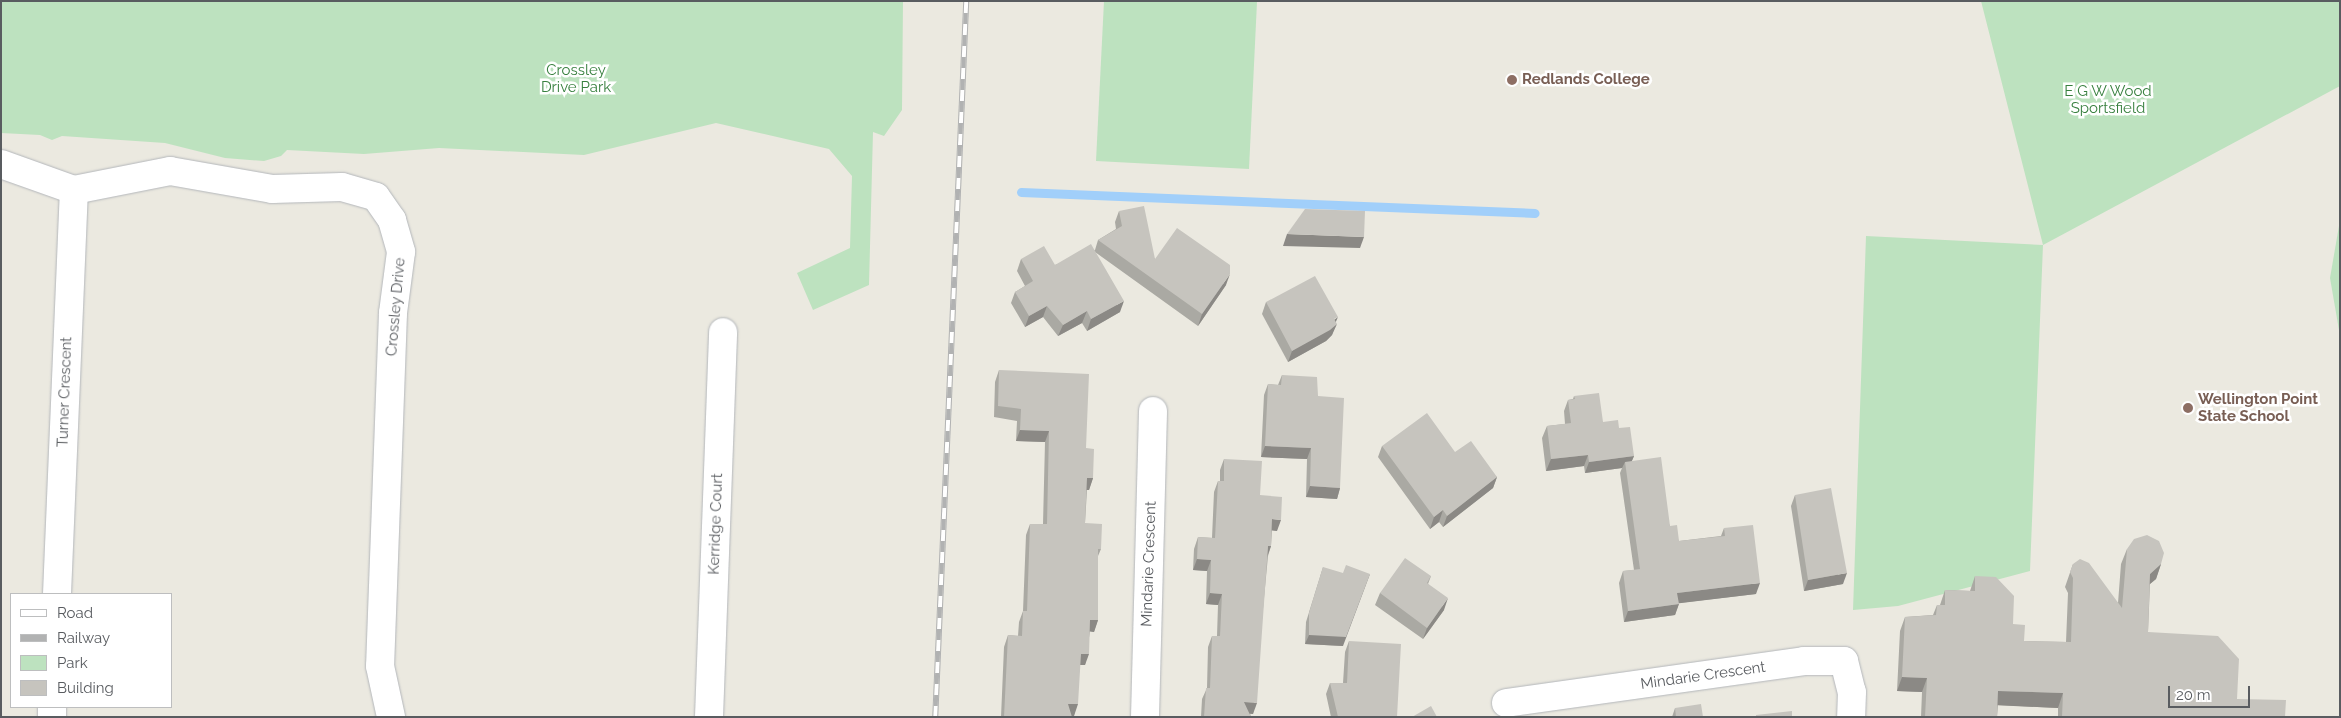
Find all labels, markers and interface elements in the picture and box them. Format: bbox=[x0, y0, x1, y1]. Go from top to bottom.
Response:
park label: Crossley Drive Park bbox=[541, 61, 611, 96]
place label: Redlands College bbox=[1522, 71, 1650, 89]
marker: Redlands College bbox=[1506, 74, 1518, 86]
park label: E G W Wood Sportsfield bbox=[2064, 82, 2152, 117]
street label: Crossley Drive bbox=[383, 257, 409, 357]
street label: Turner Crescent bbox=[54, 336, 76, 448]
place label: Wellington Point State School bbox=[2198, 390, 2318, 425]
marker: Wellington Point State School bbox=[2182, 402, 2194, 414]
street label: Kerridge Court bbox=[705, 473, 727, 575]
street label: Mindarie Crescent bbox=[1138, 501, 1160, 627]
legend bbox=[10, 593, 172, 708]
text: Road bbox=[57, 604, 93, 622]
text: Railway bbox=[57, 629, 110, 647]
text: Park bbox=[57, 654, 88, 672]
street label: Mindarie Crescent bbox=[1639, 658, 1767, 694]
scale bar bbox=[2171, 676, 2254, 708]
text: Building bbox=[57, 679, 114, 697]
text: 20 m bbox=[2176, 686, 2211, 704]

